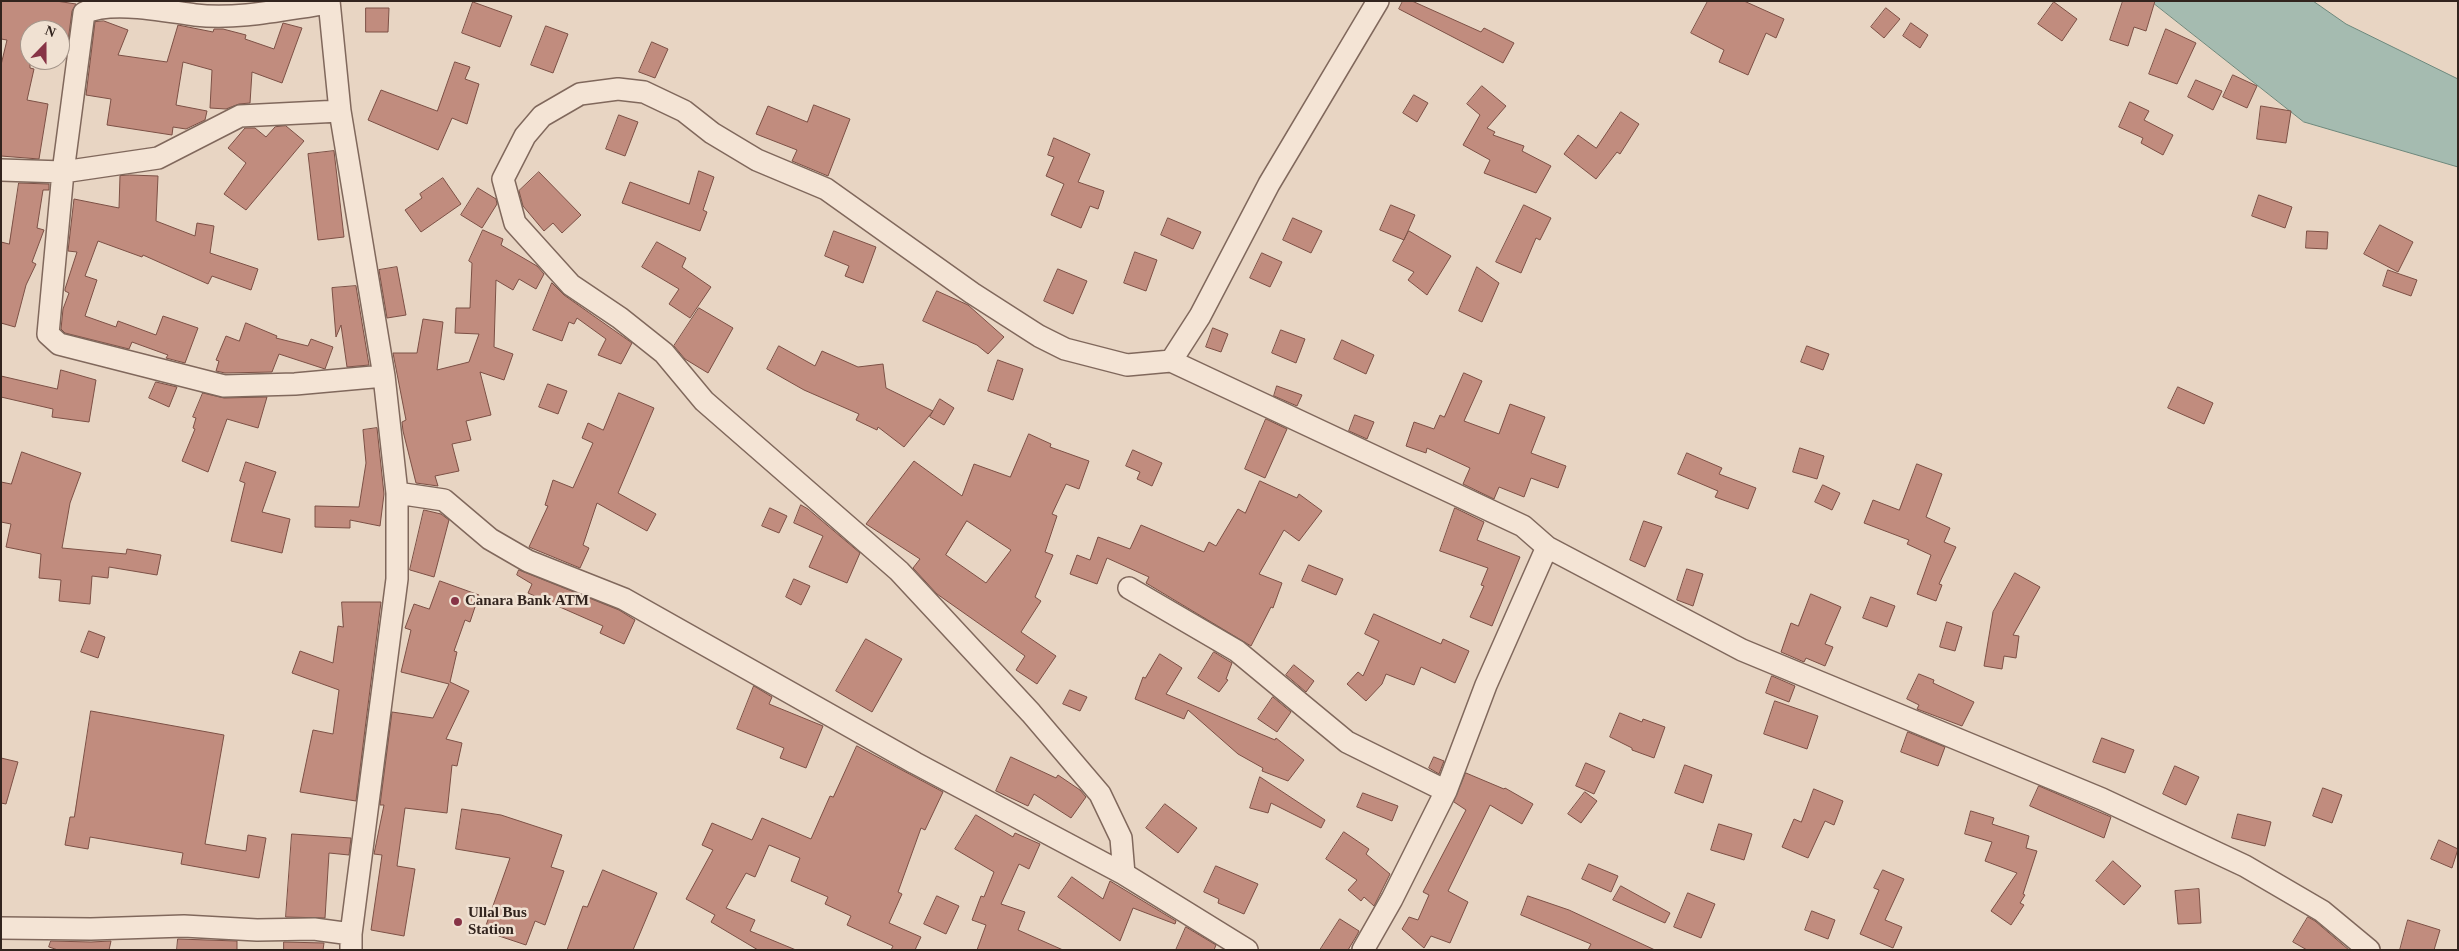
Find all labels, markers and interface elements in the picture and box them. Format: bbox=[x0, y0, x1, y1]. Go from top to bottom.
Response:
north arrow bbox=[20, 20, 70, 70]
text: N bbox=[43, 23, 58, 40]
place label: Canara Bank ATM bbox=[465, 592, 589, 610]
marker: Canara Bank ATM bbox=[449, 595, 461, 607]
place label: Ullal Bus Station bbox=[468, 904, 527, 939]
marker: Ullal Bus Station bbox=[452, 916, 464, 928]

